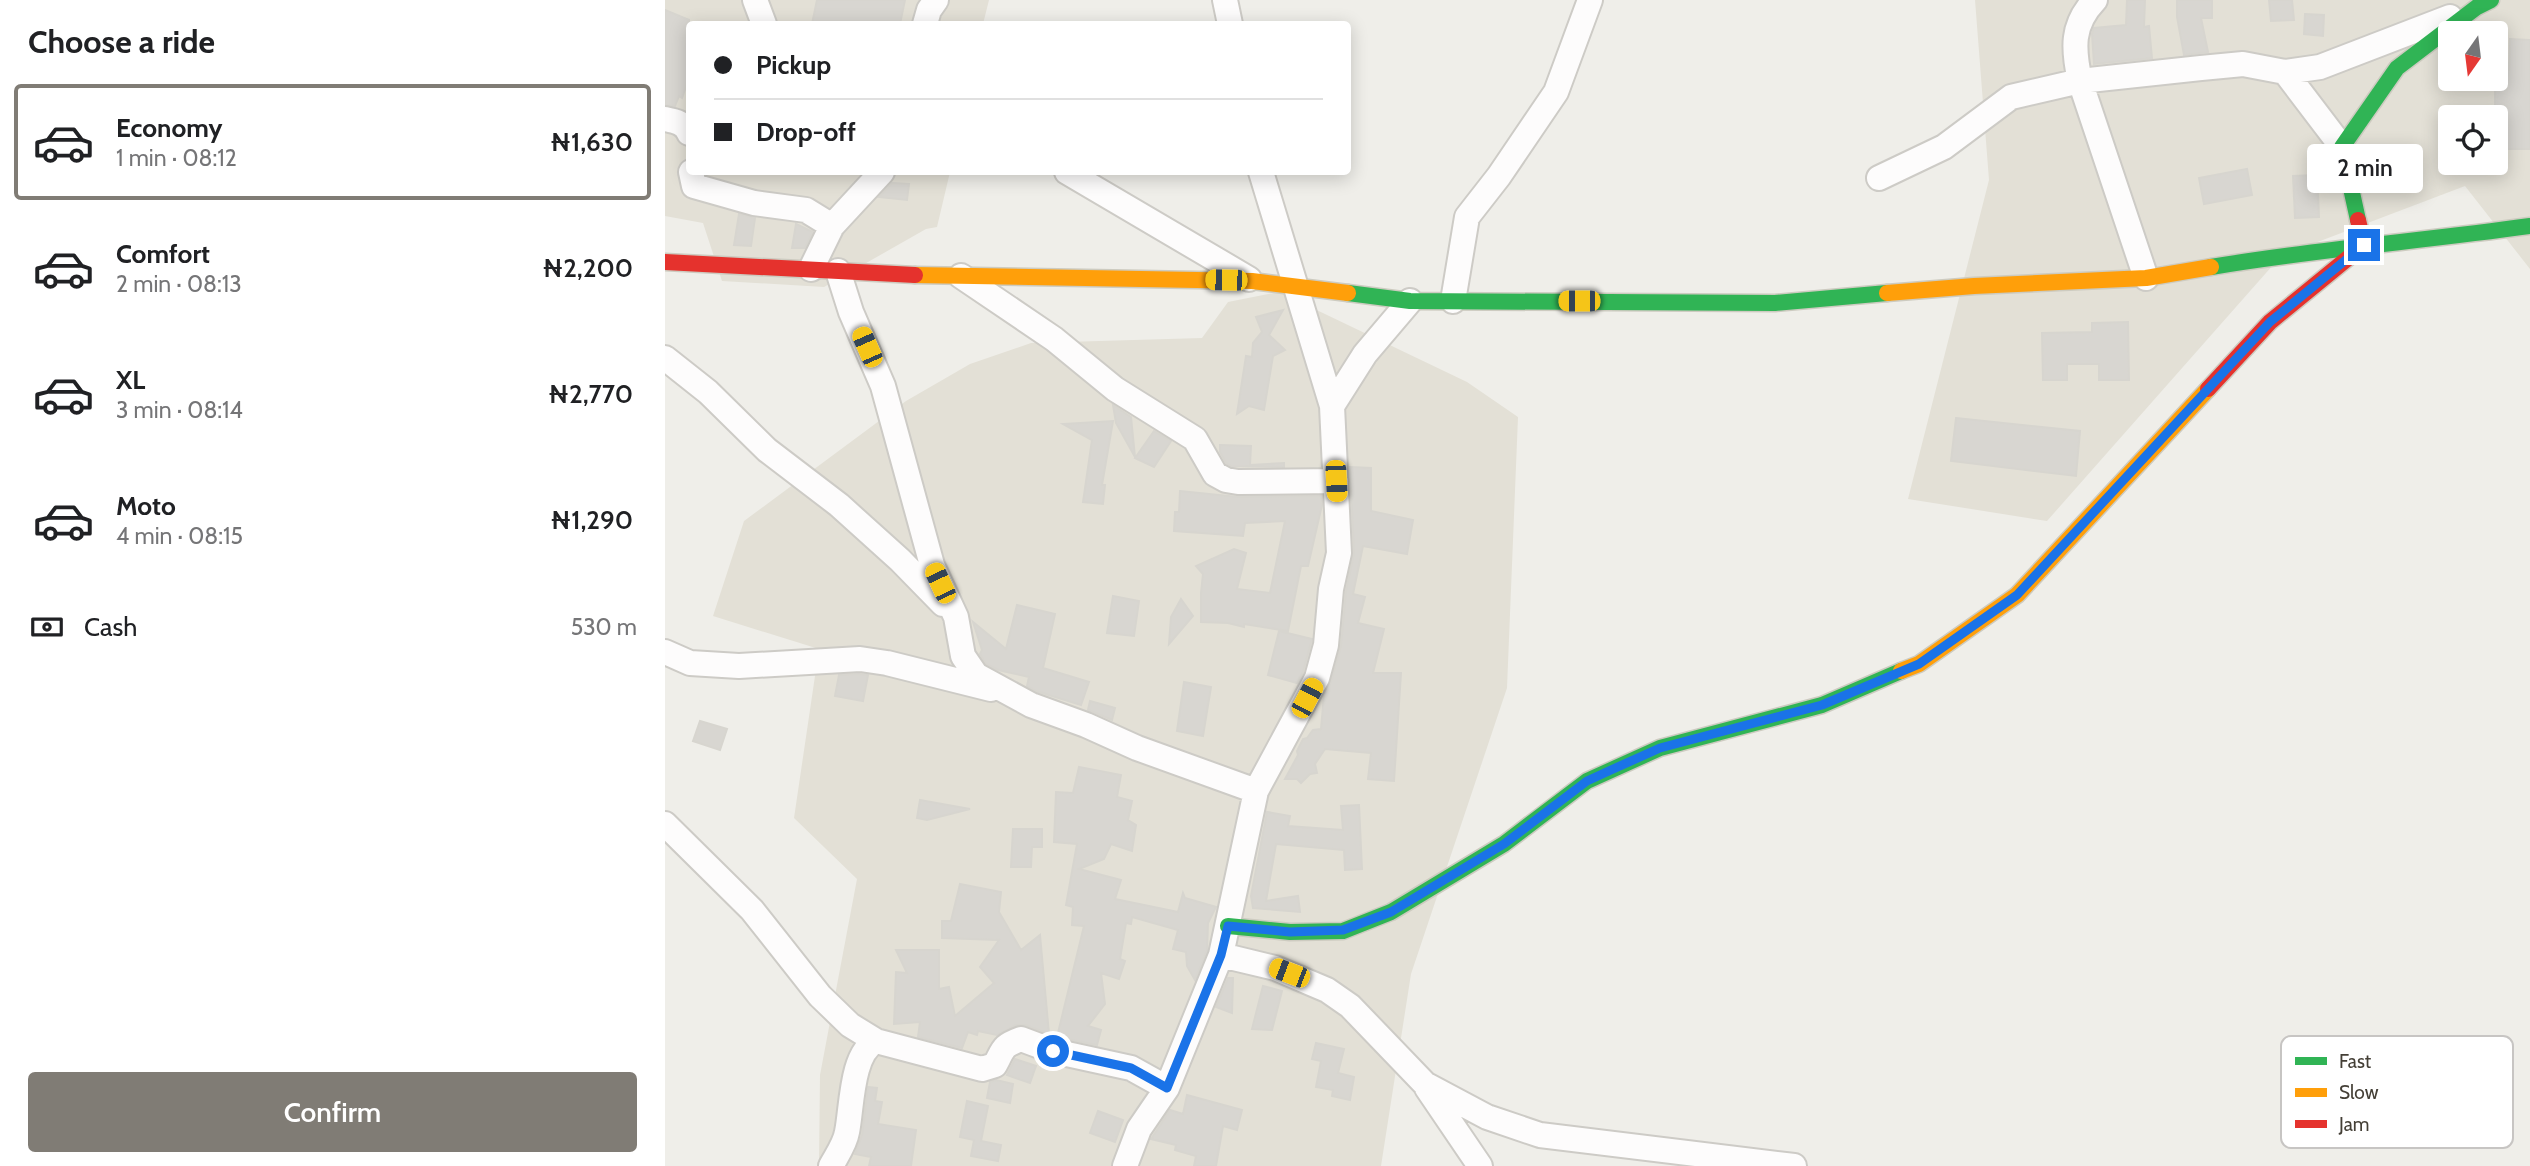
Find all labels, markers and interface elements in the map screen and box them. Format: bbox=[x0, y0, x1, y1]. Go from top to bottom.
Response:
north arrow bbox=[2438, 21, 2508, 91]
map controls bbox=[2438, 21, 2508, 175]
text: Choose a ride bbox=[28, 22, 215, 61]
text: Pickup bbox=[756, 49, 831, 81]
button: locate bbox=[2438, 105, 2508, 175]
icon: car bbox=[32, 111, 95, 174]
text: Economy bbox=[116, 112, 222, 144]
text: Drop-off bbox=[756, 116, 856, 148]
text: ₦1,630 bbox=[550, 126, 633, 158]
text: 1 min · 08:12 bbox=[116, 144, 237, 172]
callout: 2 min bbox=[2306, 144, 2422, 192]
text: 2 min bbox=[2337, 154, 2393, 182]
route end bbox=[2348, 229, 2380, 261]
icon: car bbox=[32, 237, 95, 300]
text: Comfort bbox=[116, 238, 210, 270]
text: ₦2,200 bbox=[542, 252, 633, 284]
car bbox=[1205, 269, 1248, 291]
text: 2 min · 08:13 bbox=[116, 270, 242, 298]
car bbox=[1559, 291, 1601, 312]
car bbox=[849, 324, 886, 370]
icon: car bbox=[32, 363, 95, 426]
text: XL bbox=[116, 364, 145, 396]
text: ₦2,770 bbox=[548, 378, 633, 410]
text: 3 min · 08:14 bbox=[116, 396, 243, 424]
car bbox=[1325, 459, 1348, 503]
icon: car bbox=[32, 489, 95, 552]
text: Moto bbox=[116, 490, 176, 522]
text: ₦1,290 bbox=[550, 504, 633, 536]
text: 4 min · 08:15 bbox=[116, 522, 243, 550]
car bbox=[922, 560, 959, 606]
icon: cash bbox=[28, 608, 66, 646]
text: Cash bbox=[84, 611, 137, 643]
text: 530 m bbox=[571, 613, 637, 641]
car bbox=[1288, 675, 1327, 721]
car bbox=[1266, 956, 1313, 990]
route start bbox=[1037, 1035, 1069, 1067]
legend bbox=[2281, 1036, 2513, 1148]
text: Fast bbox=[2339, 1050, 2372, 1073]
button: Confirm bbox=[28, 1072, 637, 1152]
text: Slow bbox=[2339, 1081, 2379, 1104]
text: Jam bbox=[2338, 1113, 2369, 1136]

